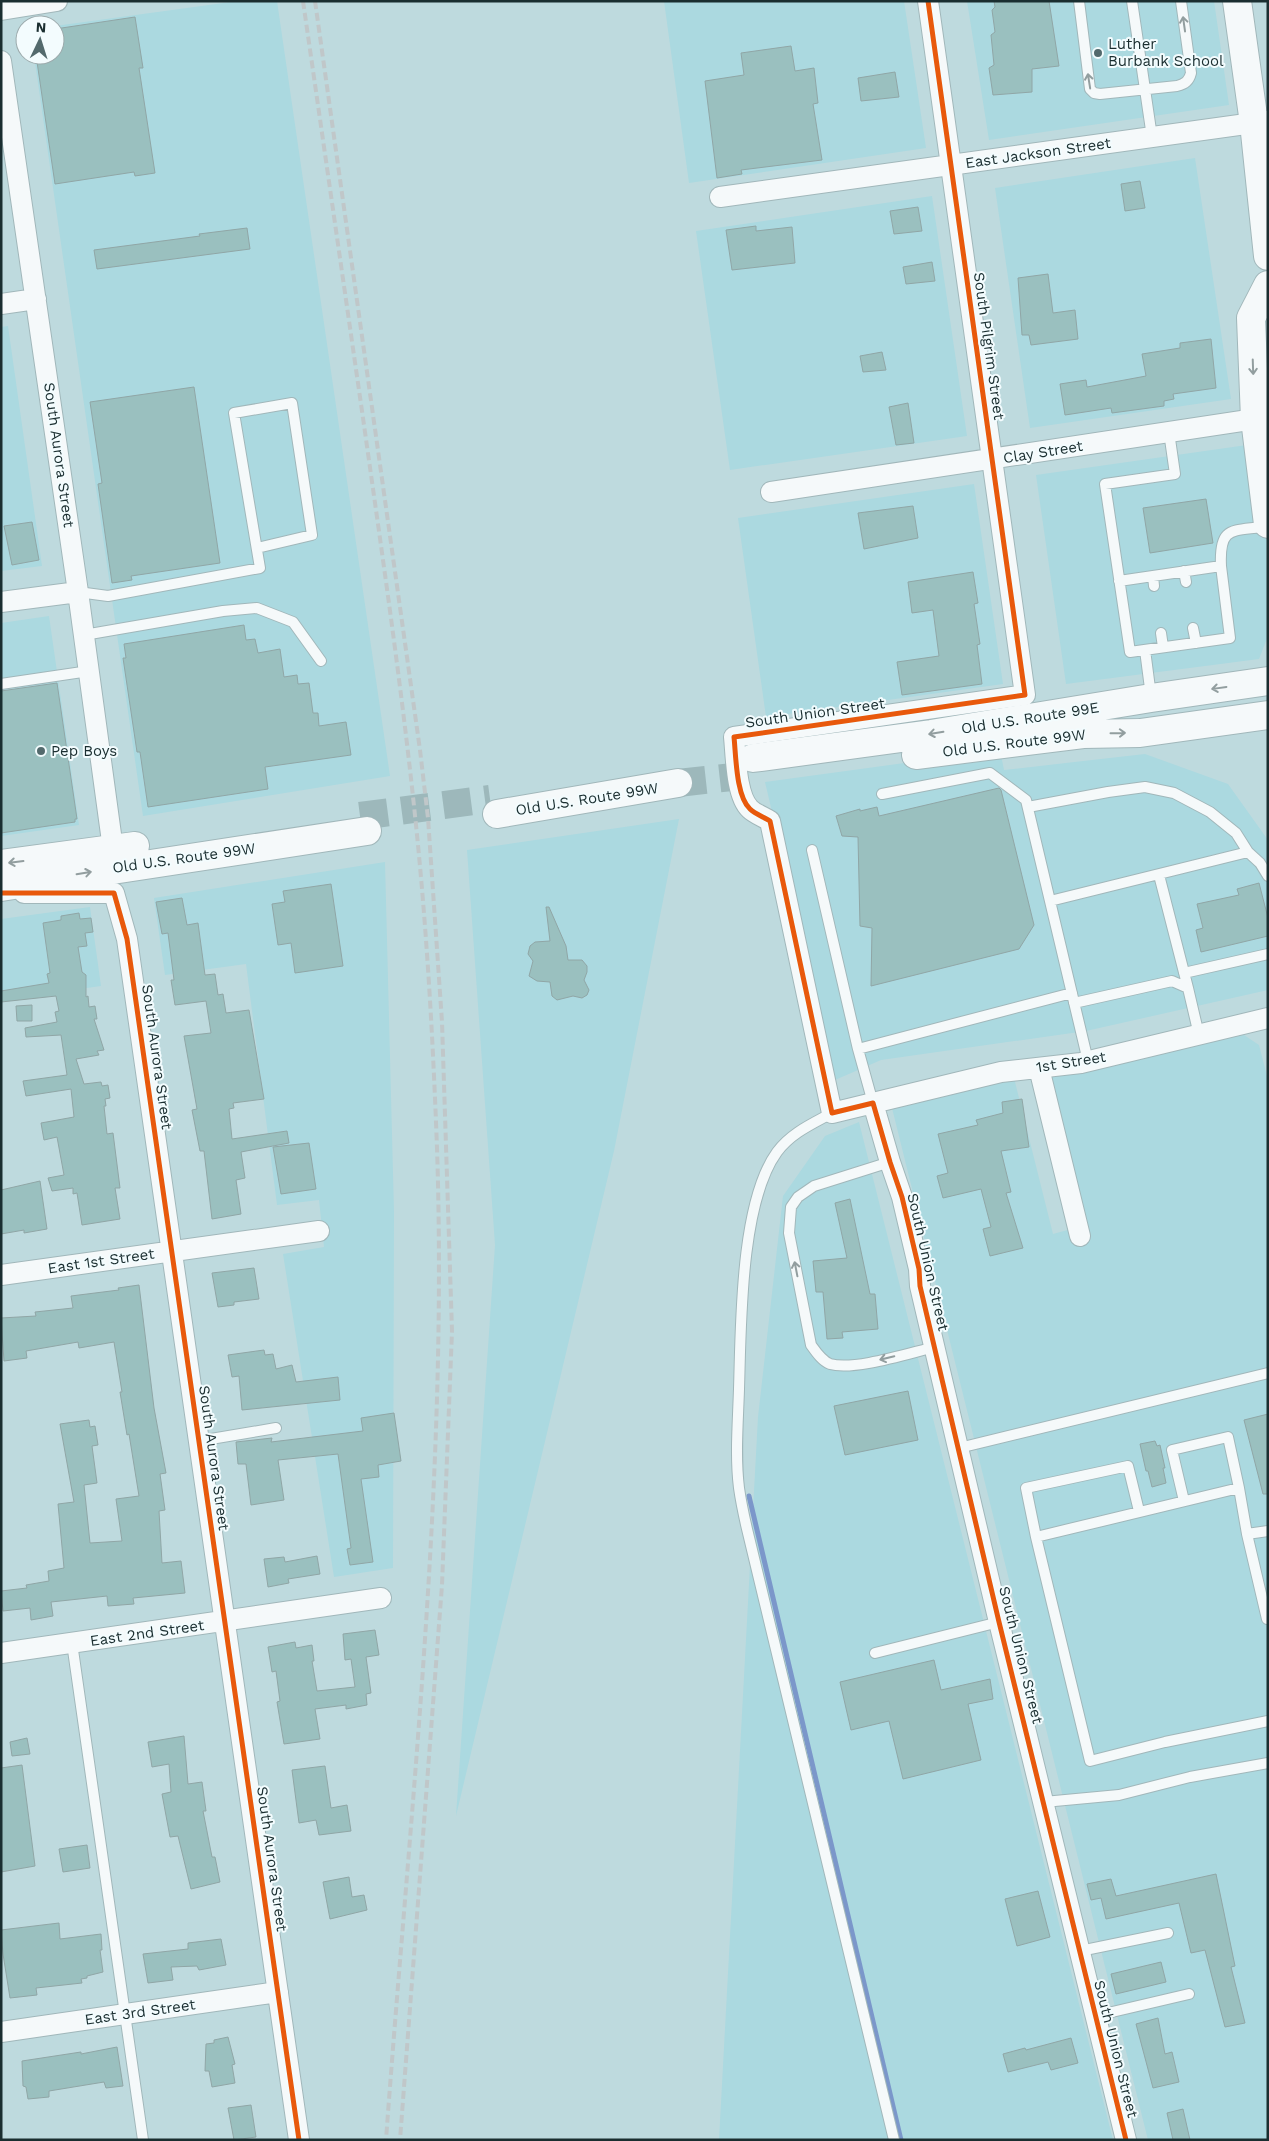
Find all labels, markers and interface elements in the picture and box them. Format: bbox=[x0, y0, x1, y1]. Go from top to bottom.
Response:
north arrow bbox=[15, 15, 65, 65]
one-way arrow bbox=[1179, 17, 1189, 33]
text: N bbox=[35, 19, 47, 35]
place label: Luther Burbank School bbox=[1108, 35, 1224, 70]
marker: Luther Burbank School bbox=[1092, 47, 1104, 59]
one-way arrow bbox=[1084, 73, 1094, 89]
street label: East Jackson Street bbox=[964, 134, 1113, 172]
street label: South Pilgrim Street bbox=[970, 271, 1008, 422]
one-way arrow bbox=[1248, 359, 1257, 375]
street label: South Aurora Street bbox=[40, 381, 78, 529]
street label: Clay Street bbox=[1002, 437, 1085, 467]
one-way arrow bbox=[1212, 683, 1228, 693]
street label: South Union Street bbox=[744, 694, 887, 732]
street label: Old U.S. Route 99E bbox=[960, 698, 1100, 738]
street label: Old U.S. Route 99W bbox=[941, 725, 1087, 761]
one-way arrow bbox=[928, 729, 944, 739]
one-way arrow bbox=[1110, 729, 1126, 738]
place label: Pep Boys bbox=[51, 742, 117, 760]
marker: Pep Boys bbox=[35, 745, 47, 757]
street label: Old U.S. Route 99W bbox=[514, 779, 660, 819]
street label: Old U.S. Route 99W bbox=[111, 839, 257, 877]
one-way arrow bbox=[9, 857, 25, 867]
one-way arrow bbox=[76, 868, 92, 878]
street label: South Aurora Street bbox=[138, 983, 176, 1131]
street label: 1st Street bbox=[1035, 1048, 1108, 1076]
street label: South Union Street bbox=[903, 1191, 953, 1333]
street label: East 1st Street bbox=[47, 1245, 156, 1277]
one-way arrow bbox=[791, 1262, 800, 1278]
one-way arrow bbox=[880, 1354, 896, 1363]
street label: South Aurora Street bbox=[195, 1384, 233, 1532]
street label: South Union Street bbox=[995, 1584, 1047, 1726]
street label: East 2nd Street bbox=[89, 1616, 206, 1650]
street label: South Aurora Street bbox=[253, 1785, 291, 1933]
street label: South Union Street bbox=[1090, 1978, 1142, 2120]
street label: East 3rd Street bbox=[83, 1995, 197, 2029]

